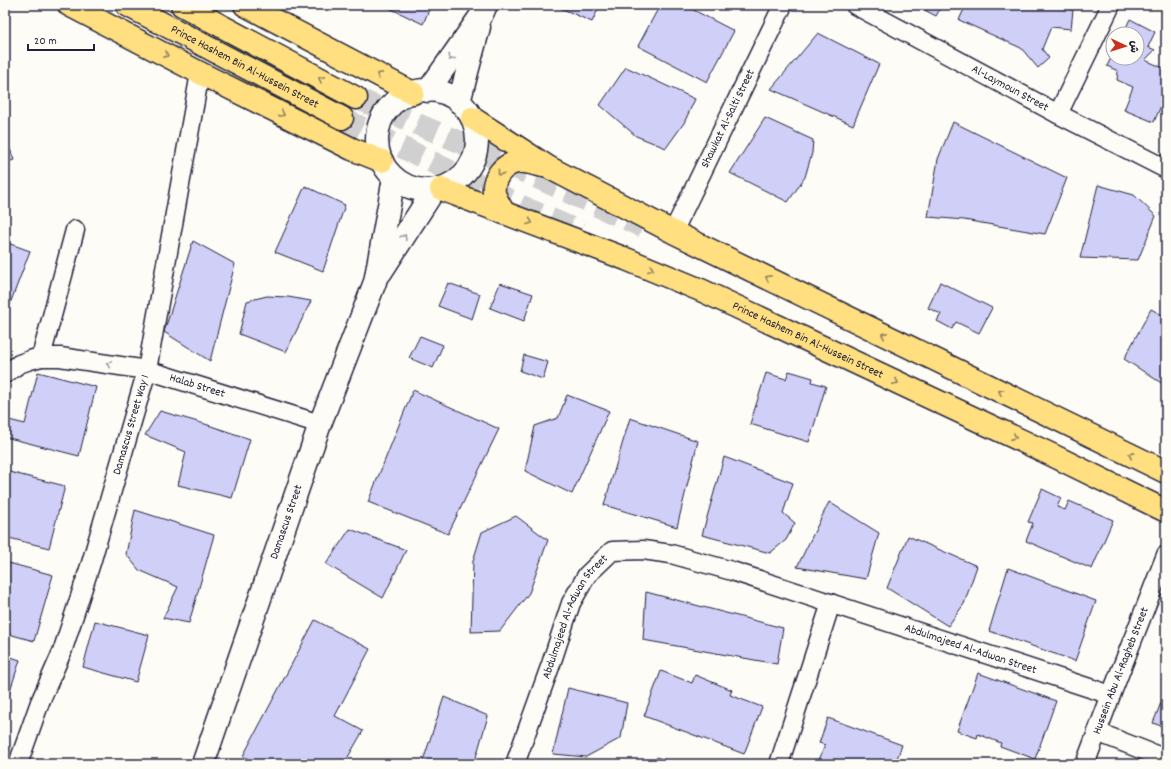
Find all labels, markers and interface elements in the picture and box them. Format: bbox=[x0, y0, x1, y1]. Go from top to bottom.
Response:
street label: Prince Hashem Bin Al-Hussein Street bbox=[168, 21, 322, 113]
scale bar bbox=[28, 26, 94, 52]
north arrow bbox=[1105, 26, 1145, 66]
text: 20 m bbox=[34, 33, 57, 50]
text: ش bbox=[1125, 40, 1141, 53]
one-way arrow bbox=[162, 50, 169, 58]
one-way arrow bbox=[449, 53, 456, 60]
street label: Al-Laymoun Street bbox=[968, 61, 1052, 116]
street label: Shawkat Al-Salti Street bbox=[697, 66, 759, 171]
one-way arrow bbox=[376, 72, 383, 79]
one-way arrow bbox=[318, 77, 326, 84]
one-way arrow bbox=[278, 109, 285, 117]
one-way arrow bbox=[498, 169, 505, 176]
one-way arrow bbox=[526, 218, 533, 226]
one-way arrow bbox=[399, 234, 406, 241]
one-way arrow bbox=[646, 264, 654, 272]
one-way arrow bbox=[764, 275, 772, 283]
street label: Prince Hashem Bin Al-Hussein Street bbox=[729, 297, 887, 383]
one-way arrow bbox=[881, 332, 889, 340]
one-way arrow bbox=[105, 360, 112, 369]
street label: Halab Street bbox=[167, 369, 228, 403]
street label: Damascus Street Way 1 bbox=[109, 373, 154, 477]
one-way arrow bbox=[892, 377, 899, 385]
one-way arrow bbox=[998, 389, 1006, 397]
one-way arrow bbox=[1009, 432, 1017, 440]
one-way arrow bbox=[1128, 452, 1135, 460]
street label: Damascus Street bbox=[266, 482, 307, 561]
street label: Abdulmajeed Al-Adwan Street bbox=[538, 550, 612, 681]
street label: Hussein Abu Al-Ragheb Street bbox=[1088, 604, 1153, 737]
street label: Abdulmajeed Al-Adwan Street bbox=[902, 620, 1039, 679]

